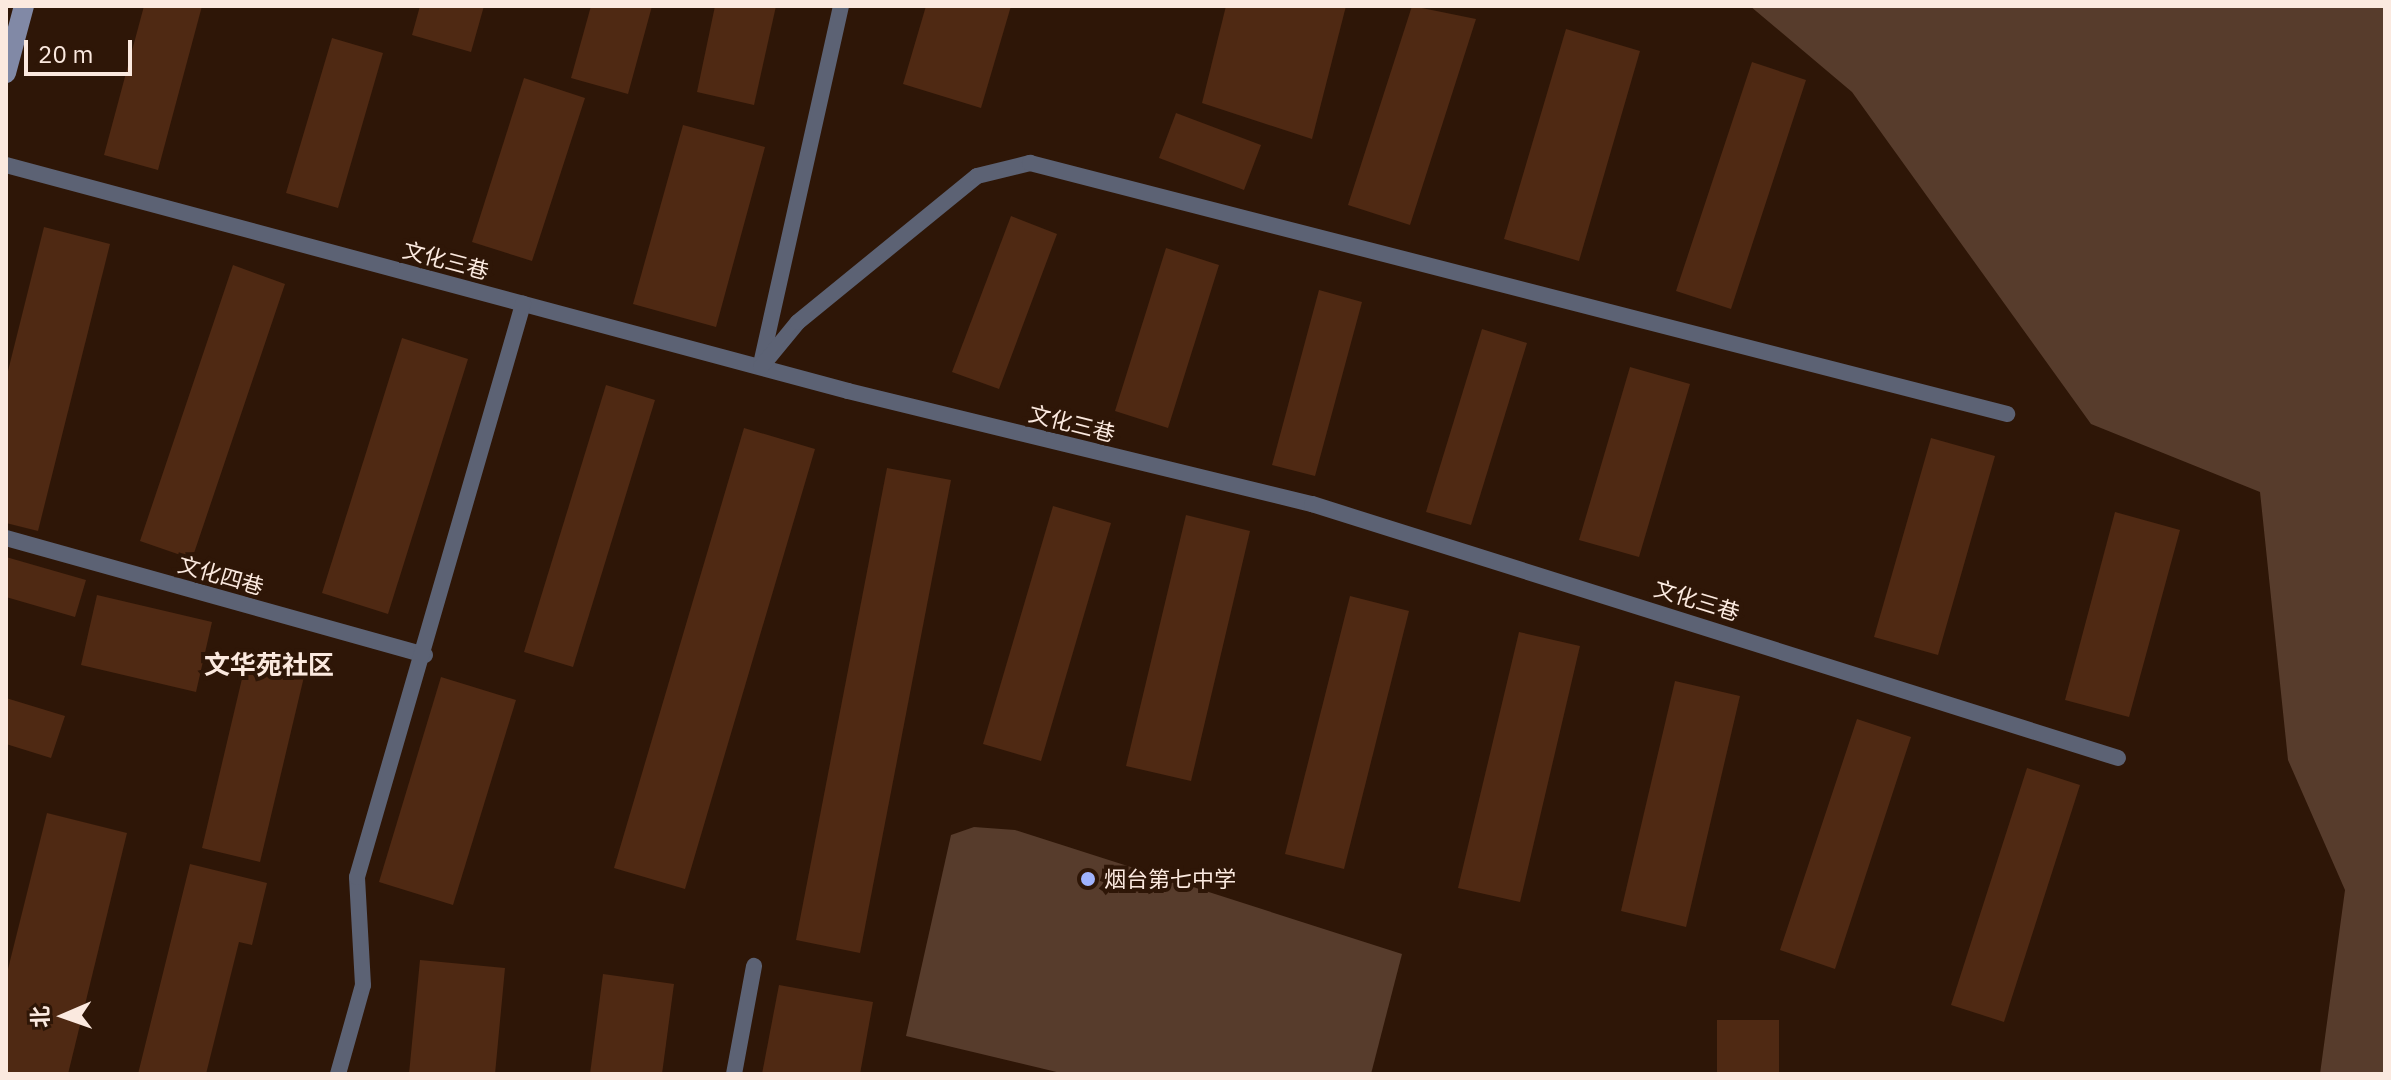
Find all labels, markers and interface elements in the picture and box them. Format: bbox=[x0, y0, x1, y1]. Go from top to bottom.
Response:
scale bar bbox=[28, 24, 136, 74]
text: 20 m bbox=[38, 38, 93, 70]
street label: 文化三巷 bbox=[400, 236, 492, 284]
street label: 文化三巷 bbox=[1026, 400, 1118, 446]
street label: 文化四巷 bbox=[175, 550, 267, 600]
street label: 文化三巷 bbox=[1651, 575, 1743, 625]
district label: 文华苑社区 bbox=[204, 649, 334, 681]
place label: 烟台第七中学 bbox=[1104, 866, 1236, 892]
marker: 烟台第七中学 bbox=[1079, 870, 1097, 888]
north arrow bbox=[24, 976, 104, 1056]
text: 北 bbox=[25, 1005, 54, 1028]

